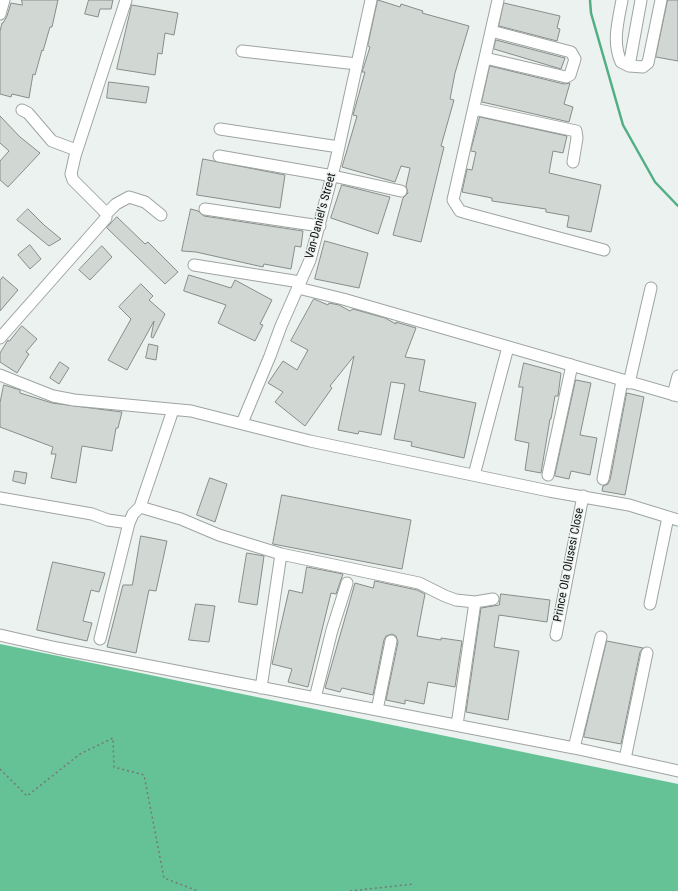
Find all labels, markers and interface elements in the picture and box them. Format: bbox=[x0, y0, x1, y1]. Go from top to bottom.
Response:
street label: Van-Daniel’s Street bbox=[303, 171, 339, 261]
street label: Prince Ola Olusesi Close bbox=[551, 507, 587, 623]

